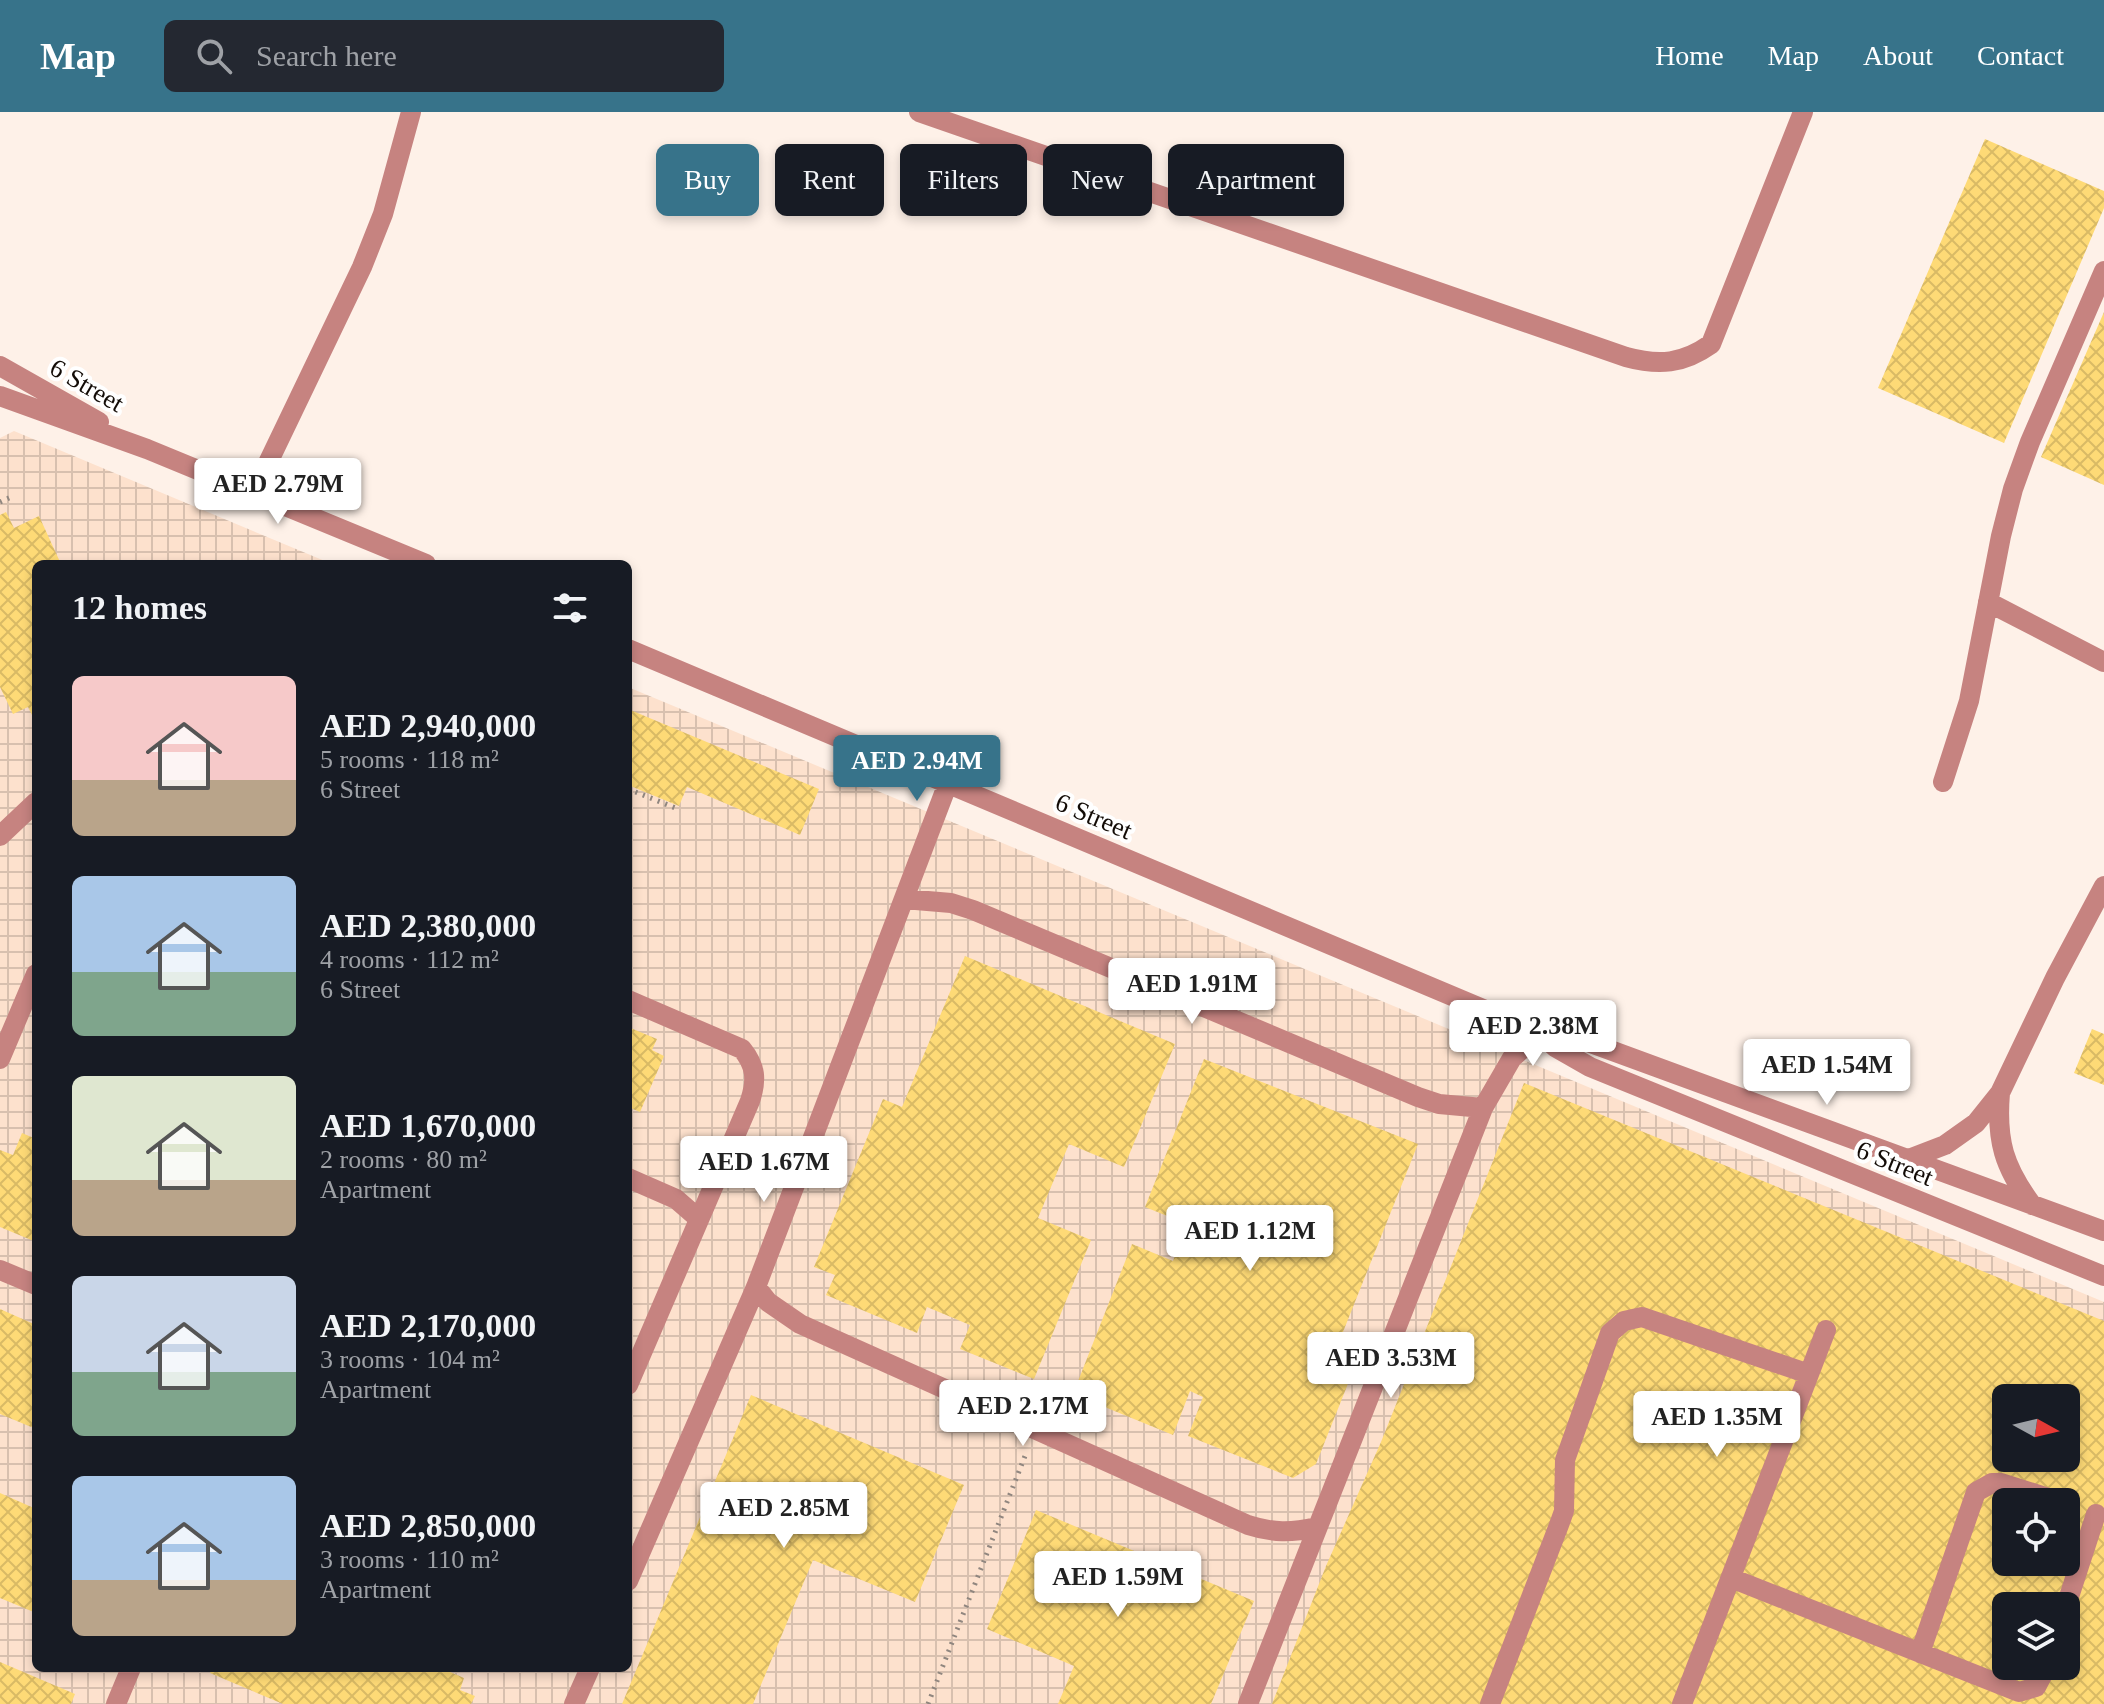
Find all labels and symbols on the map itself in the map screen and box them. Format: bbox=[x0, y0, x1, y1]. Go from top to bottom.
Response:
street label: 6 Street bbox=[45, 353, 129, 418]
pin: AED 2.79M bbox=[186, 458, 370, 526]
pin: AED 2.94M bbox=[825, 735, 1009, 803]
street label: 6 Street bbox=[1051, 787, 1137, 846]
pin: AED 1.91M bbox=[1100, 958, 1284, 1026]
pin: AED 2.38M bbox=[1441, 1000, 1625, 1068]
pin: AED 1.54M bbox=[1735, 1039, 1919, 1107]
street label: 6 Street bbox=[1852, 1135, 1938, 1192]
pin: AED 1.67M bbox=[672, 1136, 856, 1204]
pin: AED 1.12M bbox=[1158, 1205, 1342, 1273]
pin: AED 3.53M bbox=[1299, 1332, 1483, 1400]
pin: AED 2.17M bbox=[931, 1380, 1115, 1448]
north arrow bbox=[1992, 1384, 2080, 1472]
pin: AED 1.35M bbox=[1625, 1391, 1809, 1459]
pin: AED 2.85M bbox=[692, 1482, 876, 1550]
pin: AED 1.59M bbox=[1026, 1551, 1210, 1619]

